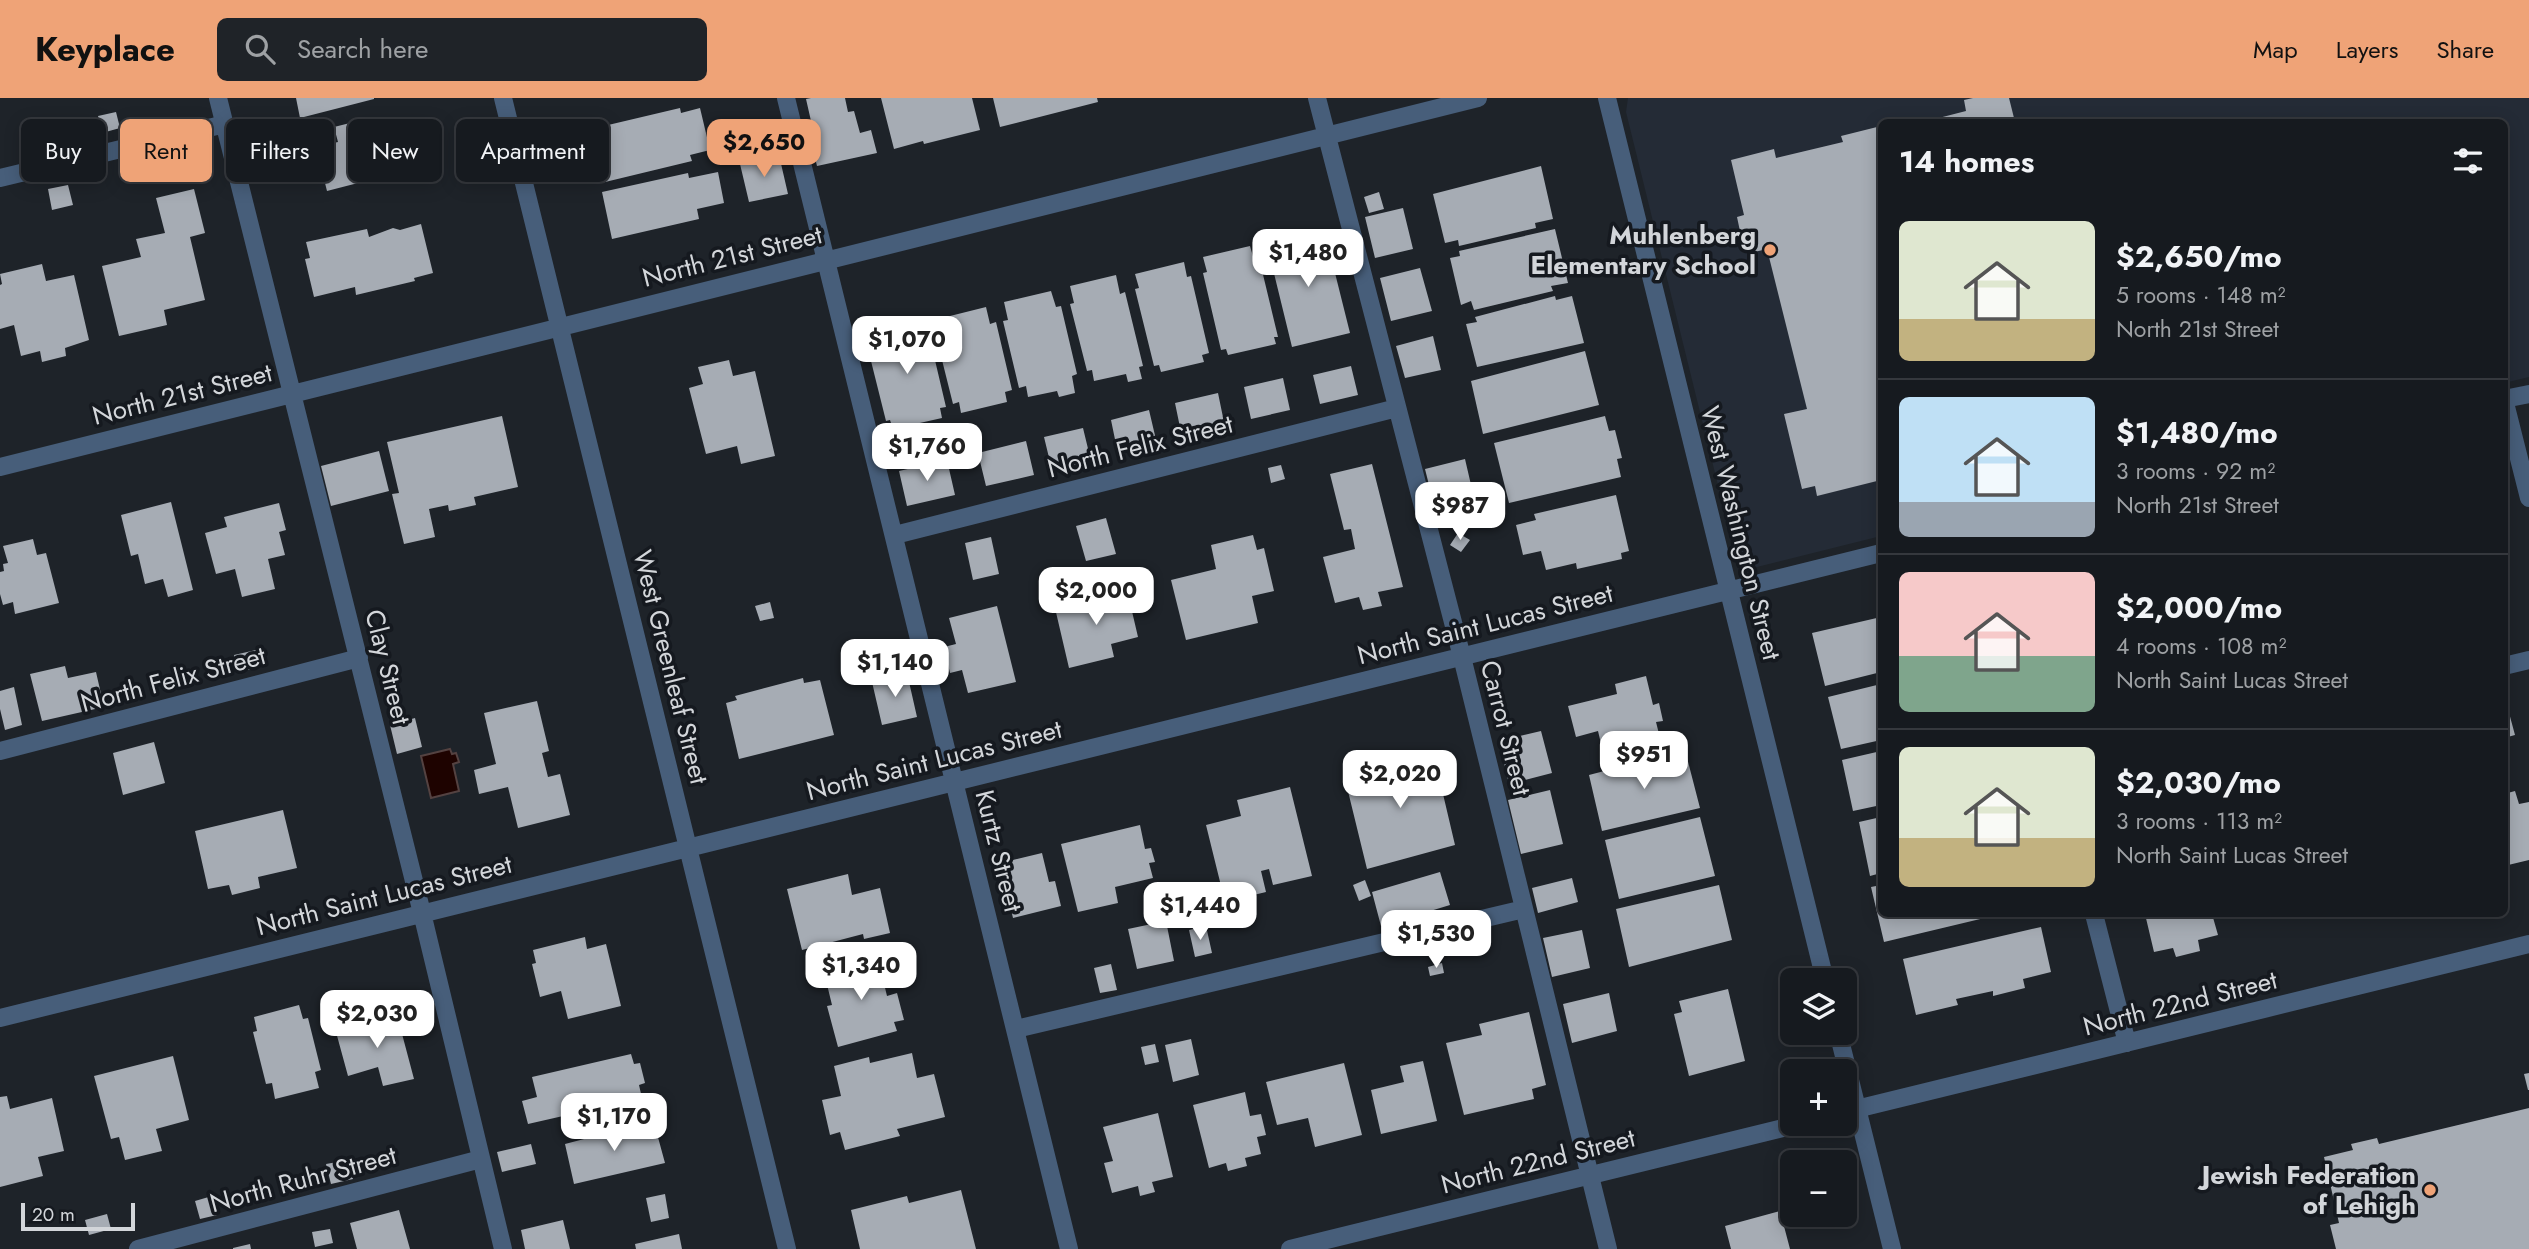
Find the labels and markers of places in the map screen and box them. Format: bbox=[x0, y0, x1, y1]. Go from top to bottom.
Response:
pin: $2,650 bbox=[707, 120, 821, 179]
place label: Muhlenberg Elementary School bbox=[1531, 216, 1756, 284]
pin: $1,480 bbox=[1251, 230, 1365, 289]
marker: Muhlenberg Elementary School bbox=[1762, 242, 1778, 258]
pin: $1,070 bbox=[850, 316, 964, 376]
pin: $1,760 bbox=[870, 424, 984, 483]
pin: $987 bbox=[1419, 482, 1501, 542]
pin: $2,000 bbox=[1039, 568, 1153, 627]
pin: $1,140 bbox=[838, 640, 952, 699]
pin: $951 bbox=[1603, 732, 1685, 791]
pin: $2,020 bbox=[1343, 750, 1457, 810]
pin: $1,440 bbox=[1143, 882, 1257, 942]
pin: $1,530 bbox=[1379, 910, 1493, 970]
pin: $1,340 bbox=[804, 942, 918, 1002]
pin: $2,030 bbox=[320, 990, 434, 1050]
pin: $1,170 bbox=[557, 1094, 671, 1153]
place label: Jewish Federation of Lehigh bbox=[2197, 1156, 2416, 1224]
marker: Jewish Federation of Lehigh bbox=[2422, 1182, 2438, 1198]

